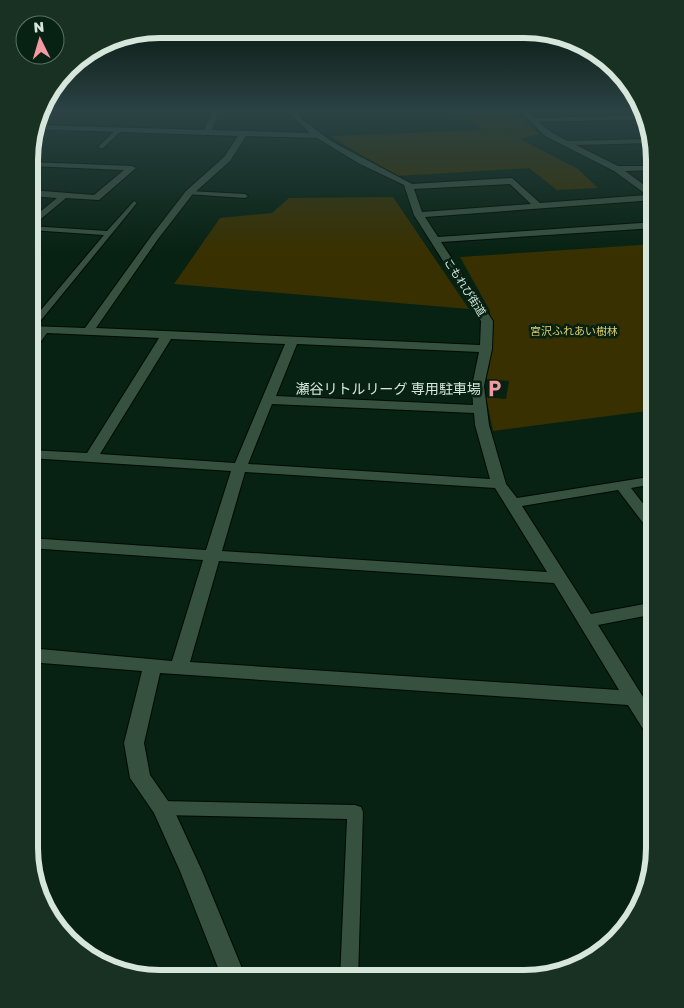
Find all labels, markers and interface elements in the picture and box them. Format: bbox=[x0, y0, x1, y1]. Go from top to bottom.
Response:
north arrow bbox=[15, 15, 65, 65]
text: N bbox=[33, 18, 45, 35]
street label: こもれび街道 bbox=[442, 256, 489, 318]
park label: 宮沢ふれあい樹林 bbox=[530, 324, 618, 337]
parking icon: 瀬谷リトルリーグ 専用駐車場 bbox=[485, 379, 505, 399]
place label: 瀬谷リトルリーグ 専用駐車場 bbox=[296, 380, 481, 397]

